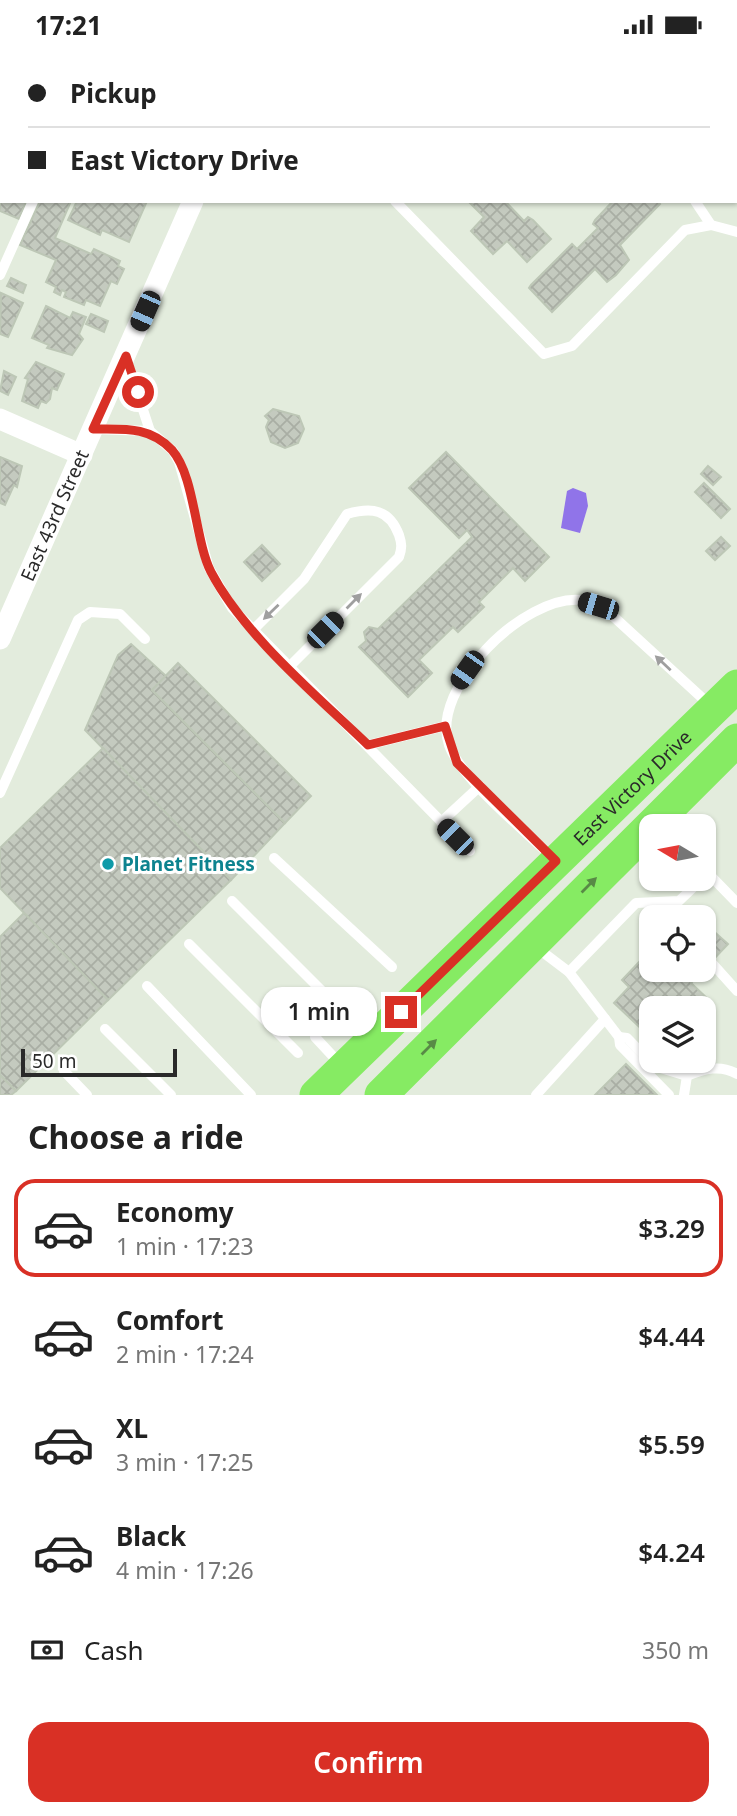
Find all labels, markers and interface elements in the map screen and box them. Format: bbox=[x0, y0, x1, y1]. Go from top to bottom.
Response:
text: 17:21 bbox=[35, 7, 102, 43]
text: Pickup bbox=[70, 75, 157, 111]
text: East Victory Drive bbox=[70, 142, 299, 178]
car bbox=[127, 288, 164, 334]
route start bbox=[122, 376, 154, 408]
street label: East 43rd Street bbox=[14, 446, 95, 585]
car bbox=[575, 590, 622, 622]
one-way arrow bbox=[346, 593, 363, 610]
one-way arrow bbox=[262, 604, 279, 621]
car bbox=[303, 608, 348, 652]
car bbox=[447, 647, 488, 693]
one-way arrow bbox=[655, 655, 672, 671]
street label: East Victory Drive bbox=[567, 724, 697, 851]
north arrow bbox=[639, 814, 716, 891]
map controls bbox=[639, 814, 716, 1073]
car bbox=[433, 815, 478, 859]
place label: Planet Fitness bbox=[122, 851, 255, 877]
marker: Planet Fitness bbox=[100, 856, 116, 872]
one-way arrow bbox=[581, 877, 597, 893]
button: locate bbox=[639, 905, 716, 982]
callout: 1 min bbox=[261, 988, 376, 1037]
text: 1 min bbox=[288, 995, 350, 1027]
route end bbox=[385, 996, 417, 1028]
button: layers bbox=[639, 996, 716, 1073]
one-way arrow bbox=[420, 1038, 437, 1055]
scale bar bbox=[21, 1046, 177, 1078]
text: 50 m bbox=[32, 1048, 76, 1074]
text: Choose a ride bbox=[28, 1115, 244, 1158]
text: Economy bbox=[116, 1194, 234, 1230]
icon: car bbox=[32, 1197, 95, 1260]
text: $3.29 bbox=[638, 1210, 705, 1246]
text: 1 min · 17:23 bbox=[116, 1230, 254, 1262]
text: Comfort bbox=[116, 1302, 224, 1338]
icon: car bbox=[32, 1305, 95, 1368]
text: $4.44 bbox=[638, 1318, 705, 1354]
text: 2 min · 17:24 bbox=[116, 1338, 254, 1370]
text: XL bbox=[116, 1410, 148, 1446]
icon: car bbox=[32, 1413, 95, 1476]
text: $5.59 bbox=[638, 1426, 705, 1462]
text: 3 min · 17:25 bbox=[116, 1446, 254, 1478]
text: Black bbox=[116, 1518, 186, 1554]
icon: car bbox=[32, 1521, 95, 1584]
text: $4.24 bbox=[638, 1534, 705, 1570]
text: 4 min · 17:26 bbox=[116, 1554, 254, 1586]
icon: cash bbox=[28, 1631, 66, 1669]
text: Cash bbox=[84, 1632, 144, 1668]
text: 350 m bbox=[642, 1634, 709, 1666]
button: Confirm bbox=[28, 1722, 709, 1802]

